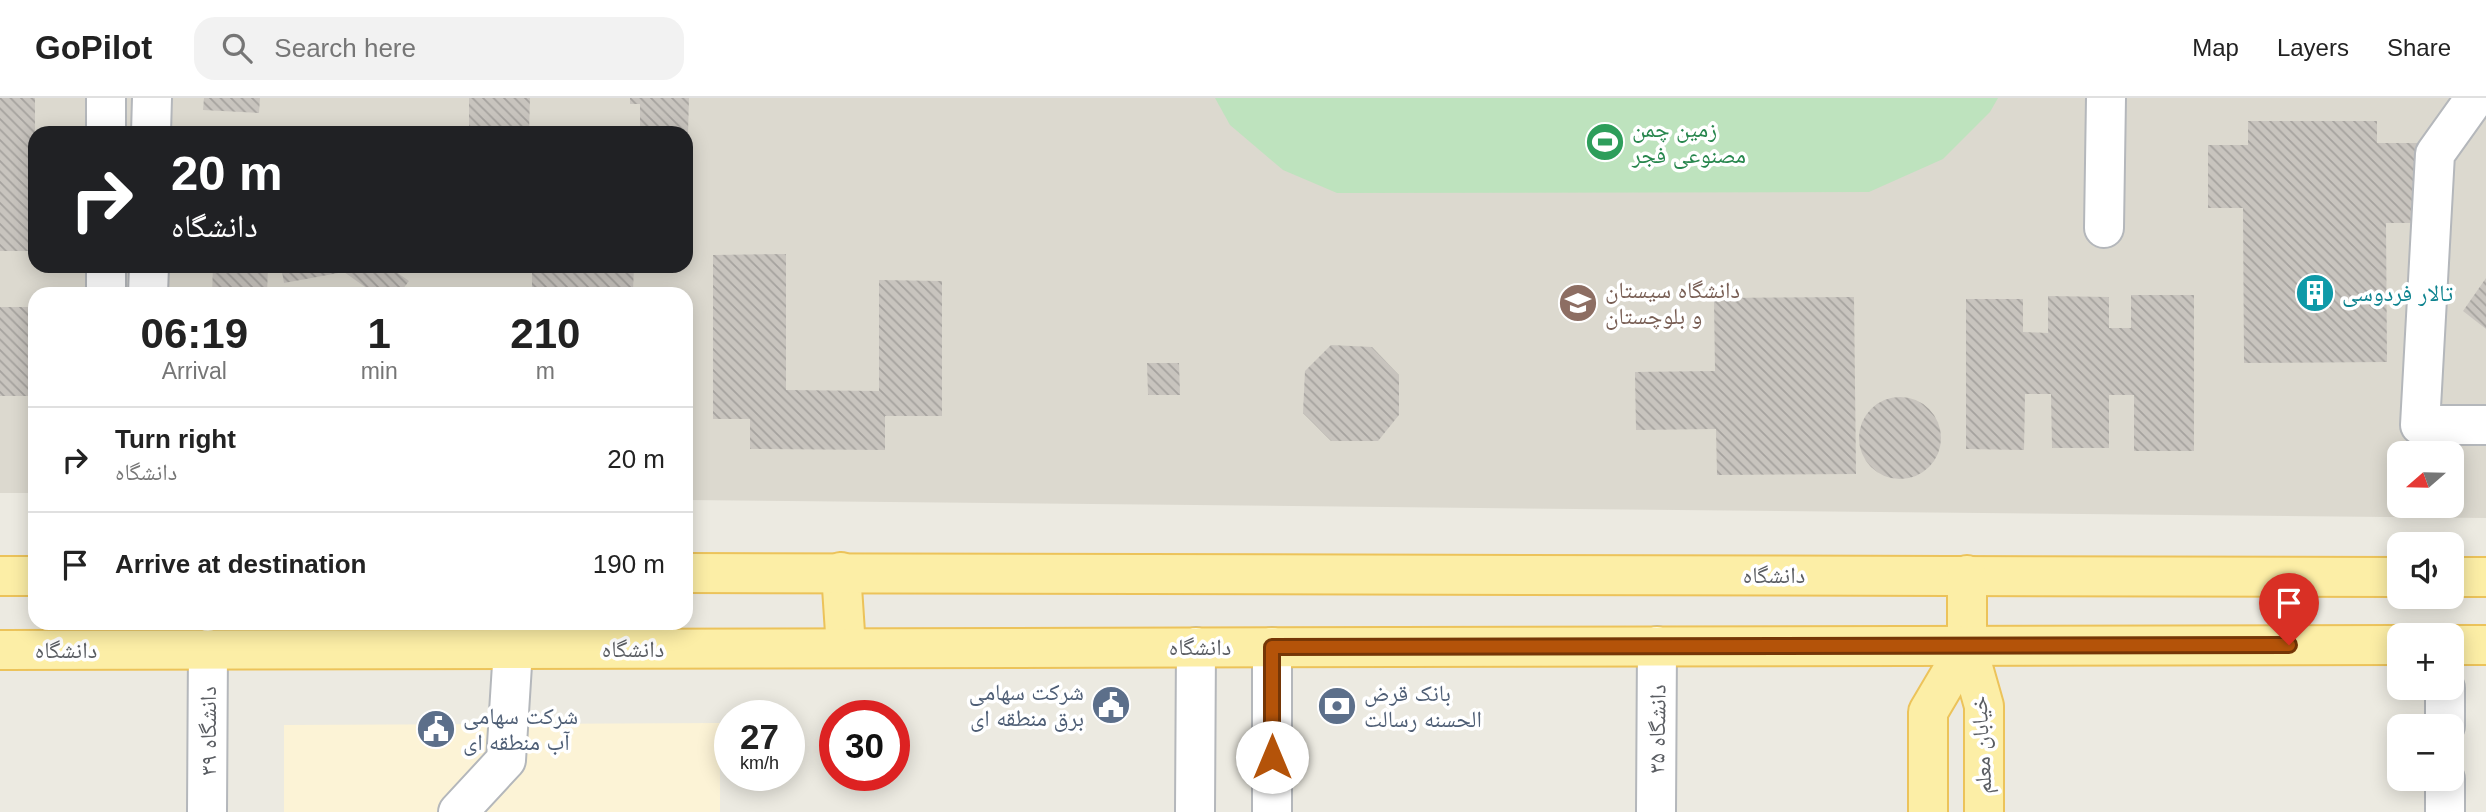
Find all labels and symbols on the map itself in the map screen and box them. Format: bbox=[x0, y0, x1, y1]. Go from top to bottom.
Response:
place label: زمین چمن مصنوعی فجر bbox=[1631, 116, 1746, 169]
sports icon: زمین چمن مصنوعی فجر bbox=[1584, 121, 1626, 163]
building icon: تالار فردوسی bbox=[2294, 272, 2336, 314]
place label: دانشگاه سیستان و بلوچستان bbox=[1605, 277, 1740, 330]
place label: تالار فردوسی bbox=[2342, 280, 2453, 307]
school or university icon: دانشگاه سیستان و بلوچستان bbox=[1557, 282, 1599, 324]
north arrow bbox=[2387, 441, 2464, 518]
street label: دانشگاه bbox=[1743, 562, 1805, 588]
pin bbox=[2259, 573, 2319, 645]
street label: دانشگاه bbox=[1169, 634, 1231, 660]
street label: دانشگاه bbox=[602, 636, 664, 662]
street label: دانشگاه bbox=[35, 637, 97, 663]
place label: شرکت سهامی برق منطقه ای bbox=[969, 679, 1084, 732]
place label: بانک قرض الحسنه رسالت bbox=[1364, 680, 1482, 732]
public building icon: شرکت سهامی برق منطقه ای bbox=[1090, 684, 1132, 726]
street label: دانشگاه ۳۵ bbox=[1643, 684, 1671, 774]
bank icon: بانک قرض الحسنه رسالت bbox=[1316, 685, 1358, 727]
street label: دانشگاه ۳۹ bbox=[195, 686, 221, 776]
street label: خیابان معلم bbox=[1965, 695, 2000, 795]
speed limit sign: 30 bbox=[819, 700, 910, 791]
place label: شرکت سهامی آب منطقه ای bbox=[463, 703, 578, 756]
public building icon: شرکت سهامی آب منطقه ای bbox=[415, 708, 457, 750]
position arrow bbox=[1235, 720, 1309, 794]

